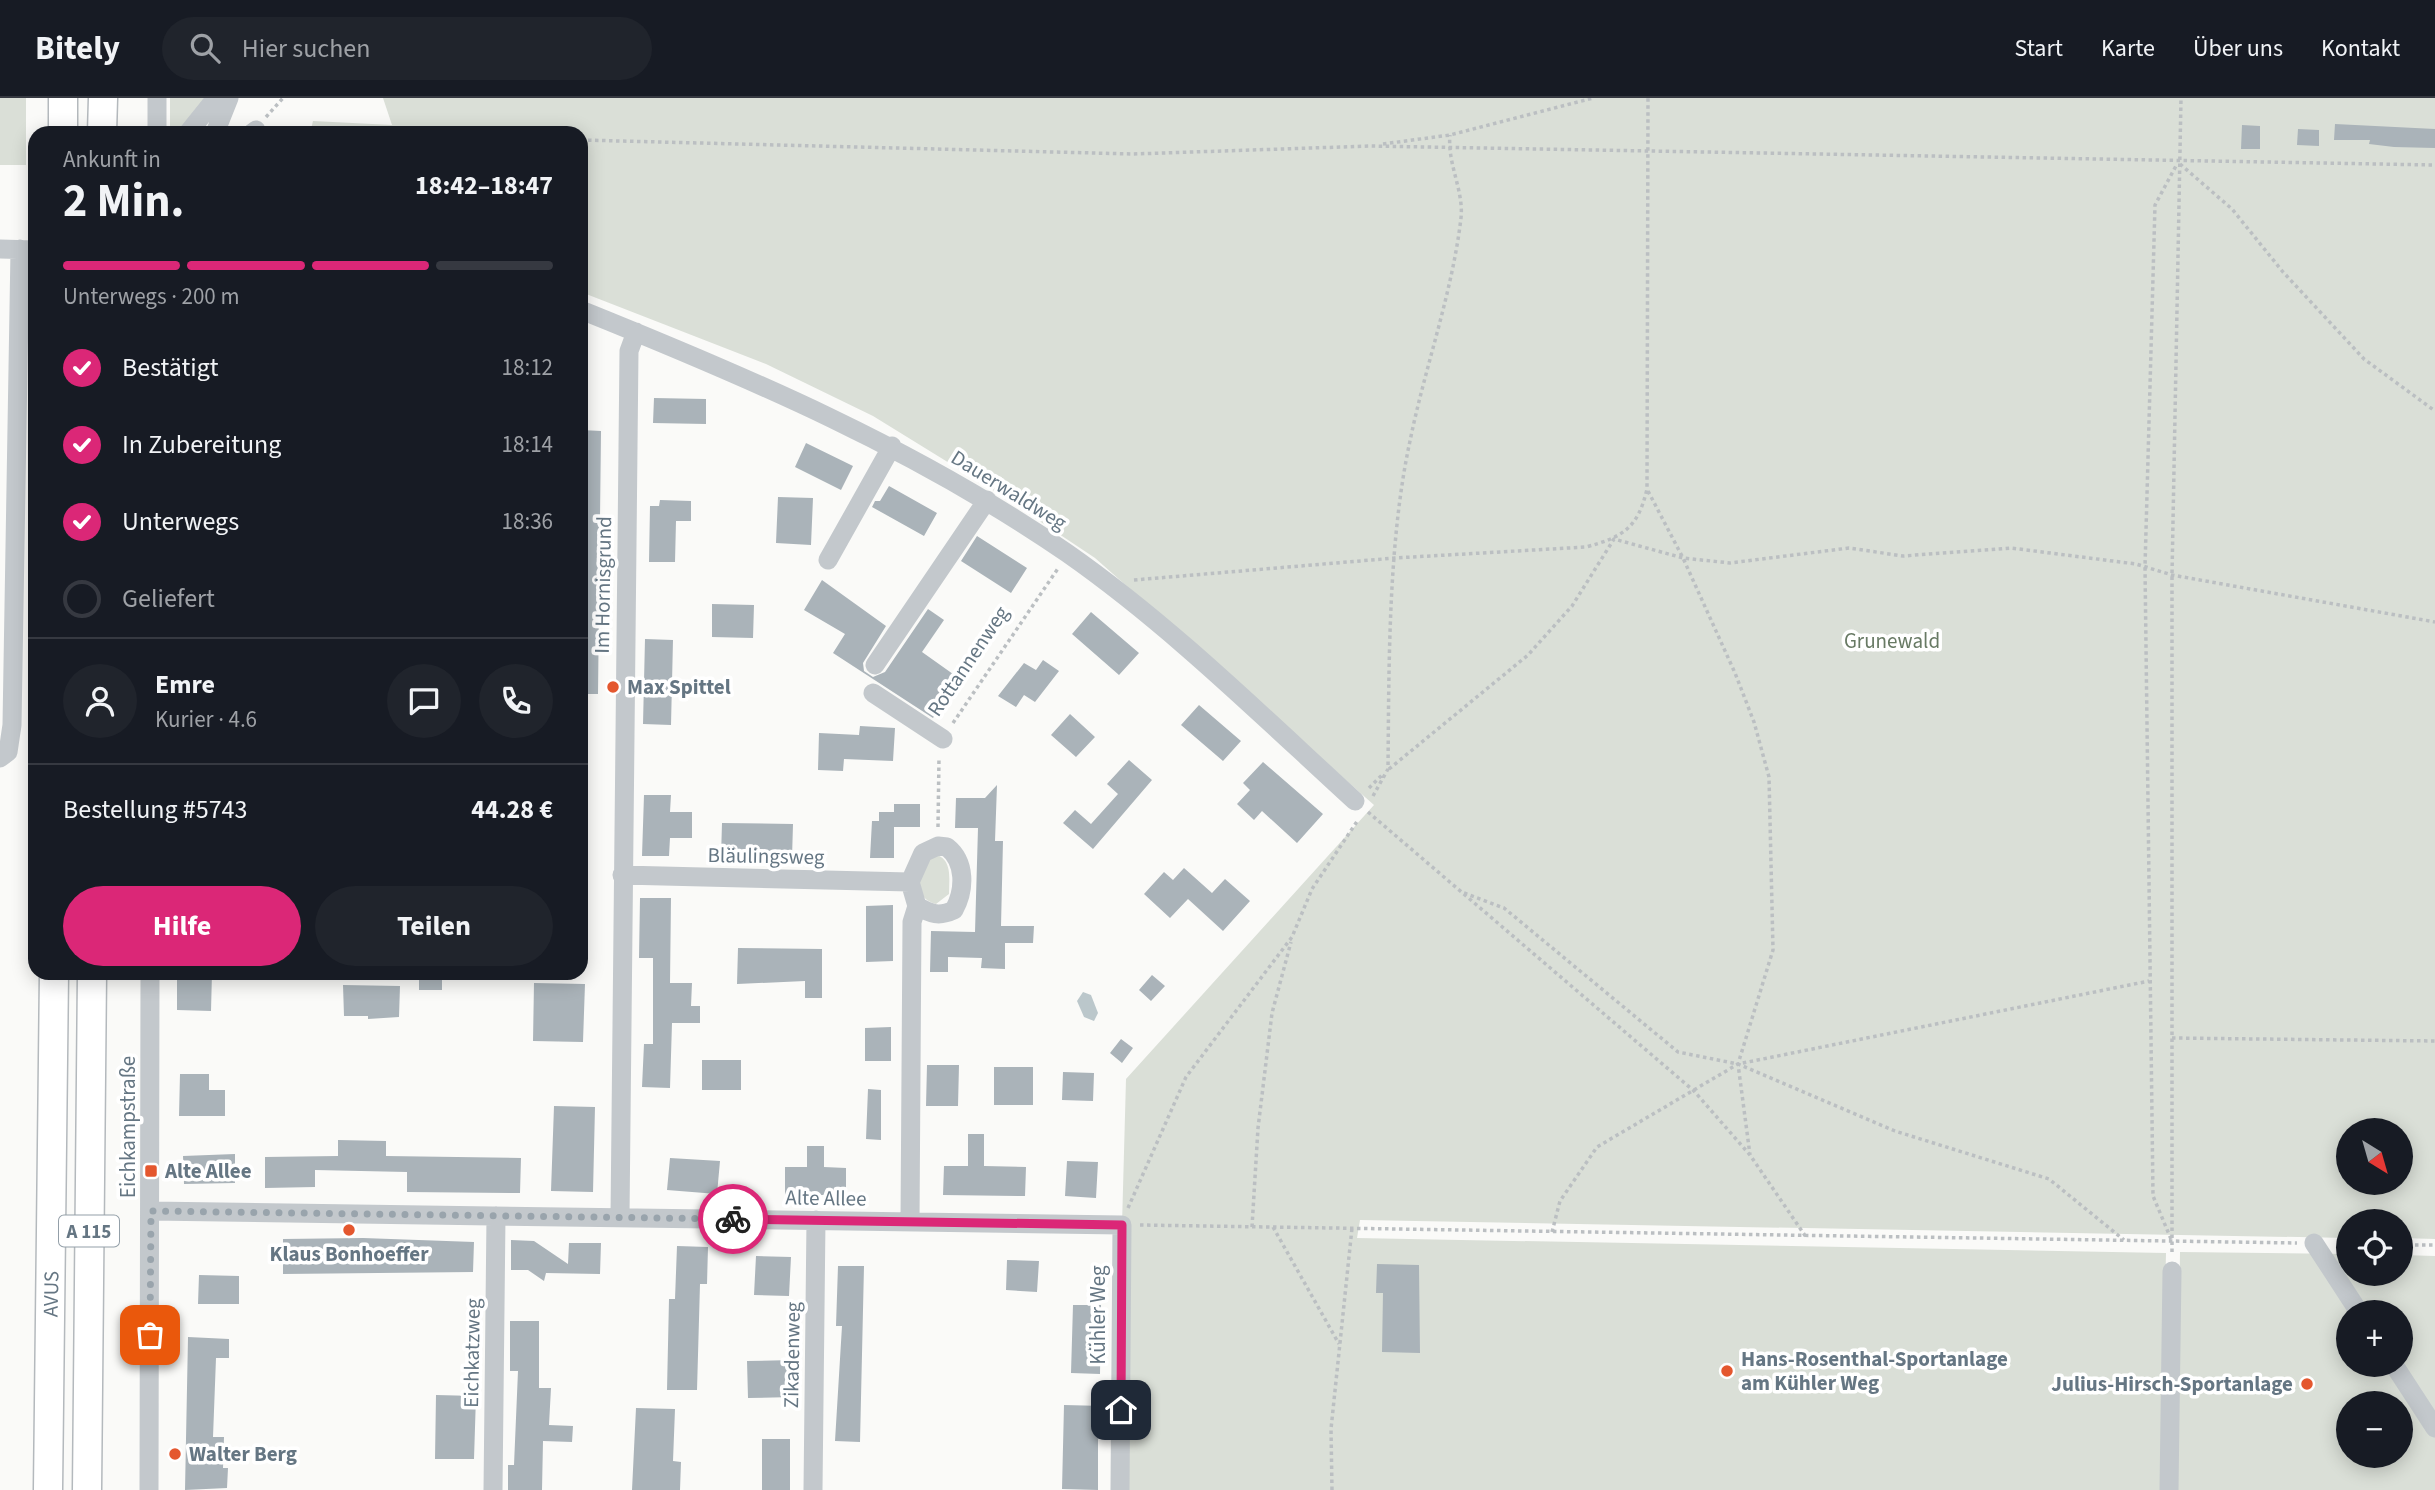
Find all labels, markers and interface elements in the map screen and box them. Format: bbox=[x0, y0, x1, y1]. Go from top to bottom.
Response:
search box bbox=[162, 17, 652, 80]
text: Bitely bbox=[35, 25, 120, 72]
icon: search bbox=[186, 29, 224, 67]
text: Hier suchen bbox=[242, 30, 370, 67]
text: Start bbox=[2015, 31, 2063, 66]
text: Karte bbox=[2101, 31, 2155, 66]
text: Über uns bbox=[2193, 31, 2283, 66]
text: Kontakt bbox=[2321, 31, 2400, 66]
text: Ankunft in bbox=[63, 143, 161, 176]
text: 18:42–18:47 bbox=[415, 167, 553, 204]
text: 2 Min. bbox=[63, 169, 184, 234]
text: Unterwegs · 200 m bbox=[63, 280, 239, 313]
icon: check bbox=[63, 349, 101, 387]
text: Bestätigt bbox=[122, 349, 219, 386]
text: 18:12 bbox=[502, 351, 553, 384]
icon: check bbox=[63, 426, 101, 464]
text: In Zubereitung bbox=[122, 426, 281, 463]
text: 18:14 bbox=[502, 428, 553, 461]
street label: Dauerwaldweg bbox=[945, 442, 1073, 538]
icon: check bbox=[63, 503, 101, 541]
text: Unterwegs bbox=[122, 503, 239, 540]
text: 18:36 bbox=[502, 505, 553, 538]
street label: Im Hornisgrund bbox=[587, 516, 619, 654]
text: Geliefert bbox=[122, 580, 215, 617]
street label: Rottannenweg bbox=[920, 599, 1016, 722]
park label: Grunewald bbox=[1844, 626, 1940, 656]
button: person bbox=[63, 664, 137, 738]
button: chat bbox=[387, 664, 461, 738]
button: phone bbox=[479, 664, 553, 738]
text: Emre bbox=[155, 666, 215, 703]
place label: Max Spittel bbox=[627, 672, 731, 702]
marker: Max Spittel bbox=[605, 679, 621, 695]
text: Kurier · 4.6 bbox=[155, 703, 257, 736]
text: Bestellung #5743 bbox=[63, 791, 247, 828]
text: 44.28 € bbox=[471, 791, 553, 828]
street label: Bläulingsweg bbox=[707, 840, 825, 872]
button: Hilfe bbox=[63, 886, 301, 966]
button: Teilen bbox=[315, 886, 553, 966]
street label: Eichkampstraße bbox=[113, 1056, 143, 1198]
north arrow bbox=[2336, 1118, 2413, 1195]
map controls bbox=[2336, 1118, 2413, 1468]
place label: Alte Allee bbox=[164, 1156, 252, 1186]
marker: Alte Allee bbox=[143, 1163, 159, 1179]
street label: Alte Allee bbox=[785, 1182, 867, 1214]
courier bbox=[698, 1184, 768, 1254]
icon: bike bbox=[714, 1200, 752, 1238]
button: locate bbox=[2336, 1209, 2413, 1286]
road number: A 115 bbox=[59, 1216, 119, 1246]
marker: Klaus Bonhoeffer bbox=[341, 1222, 357, 1238]
place label: Klaus Bonhoeffer bbox=[269, 1239, 429, 1269]
street label: Kühler Weg bbox=[1083, 1265, 1113, 1365]
street label: AVUS bbox=[36, 1271, 66, 1317]
street label: Eichkatzweg bbox=[456, 1298, 488, 1408]
button: + bbox=[2336, 1300, 2413, 1377]
street label: Zikadenweg bbox=[776, 1301, 808, 1409]
pin bbox=[120, 1305, 180, 1365]
icon: bag bbox=[131, 1316, 169, 1354]
place label: Hans-Rosenthal-Sportanlage am Kühler Weg bbox=[1741, 1344, 2008, 1398]
marker: Hans-Rosenthal-Sportanlage am Kühler Weg bbox=[1719, 1363, 1735, 1379]
place label: Julius-Hirsch-Sportanlage bbox=[2051, 1369, 2293, 1399]
marker: Julius-Hirsch-Sportanlage bbox=[2299, 1376, 2315, 1392]
pin bbox=[1091, 1380, 1151, 1440]
icon: home bbox=[1102, 1391, 1140, 1429]
button: − bbox=[2336, 1391, 2413, 1468]
place label: Walter Berg bbox=[189, 1439, 297, 1469]
marker: Walter Berg bbox=[167, 1446, 183, 1462]

